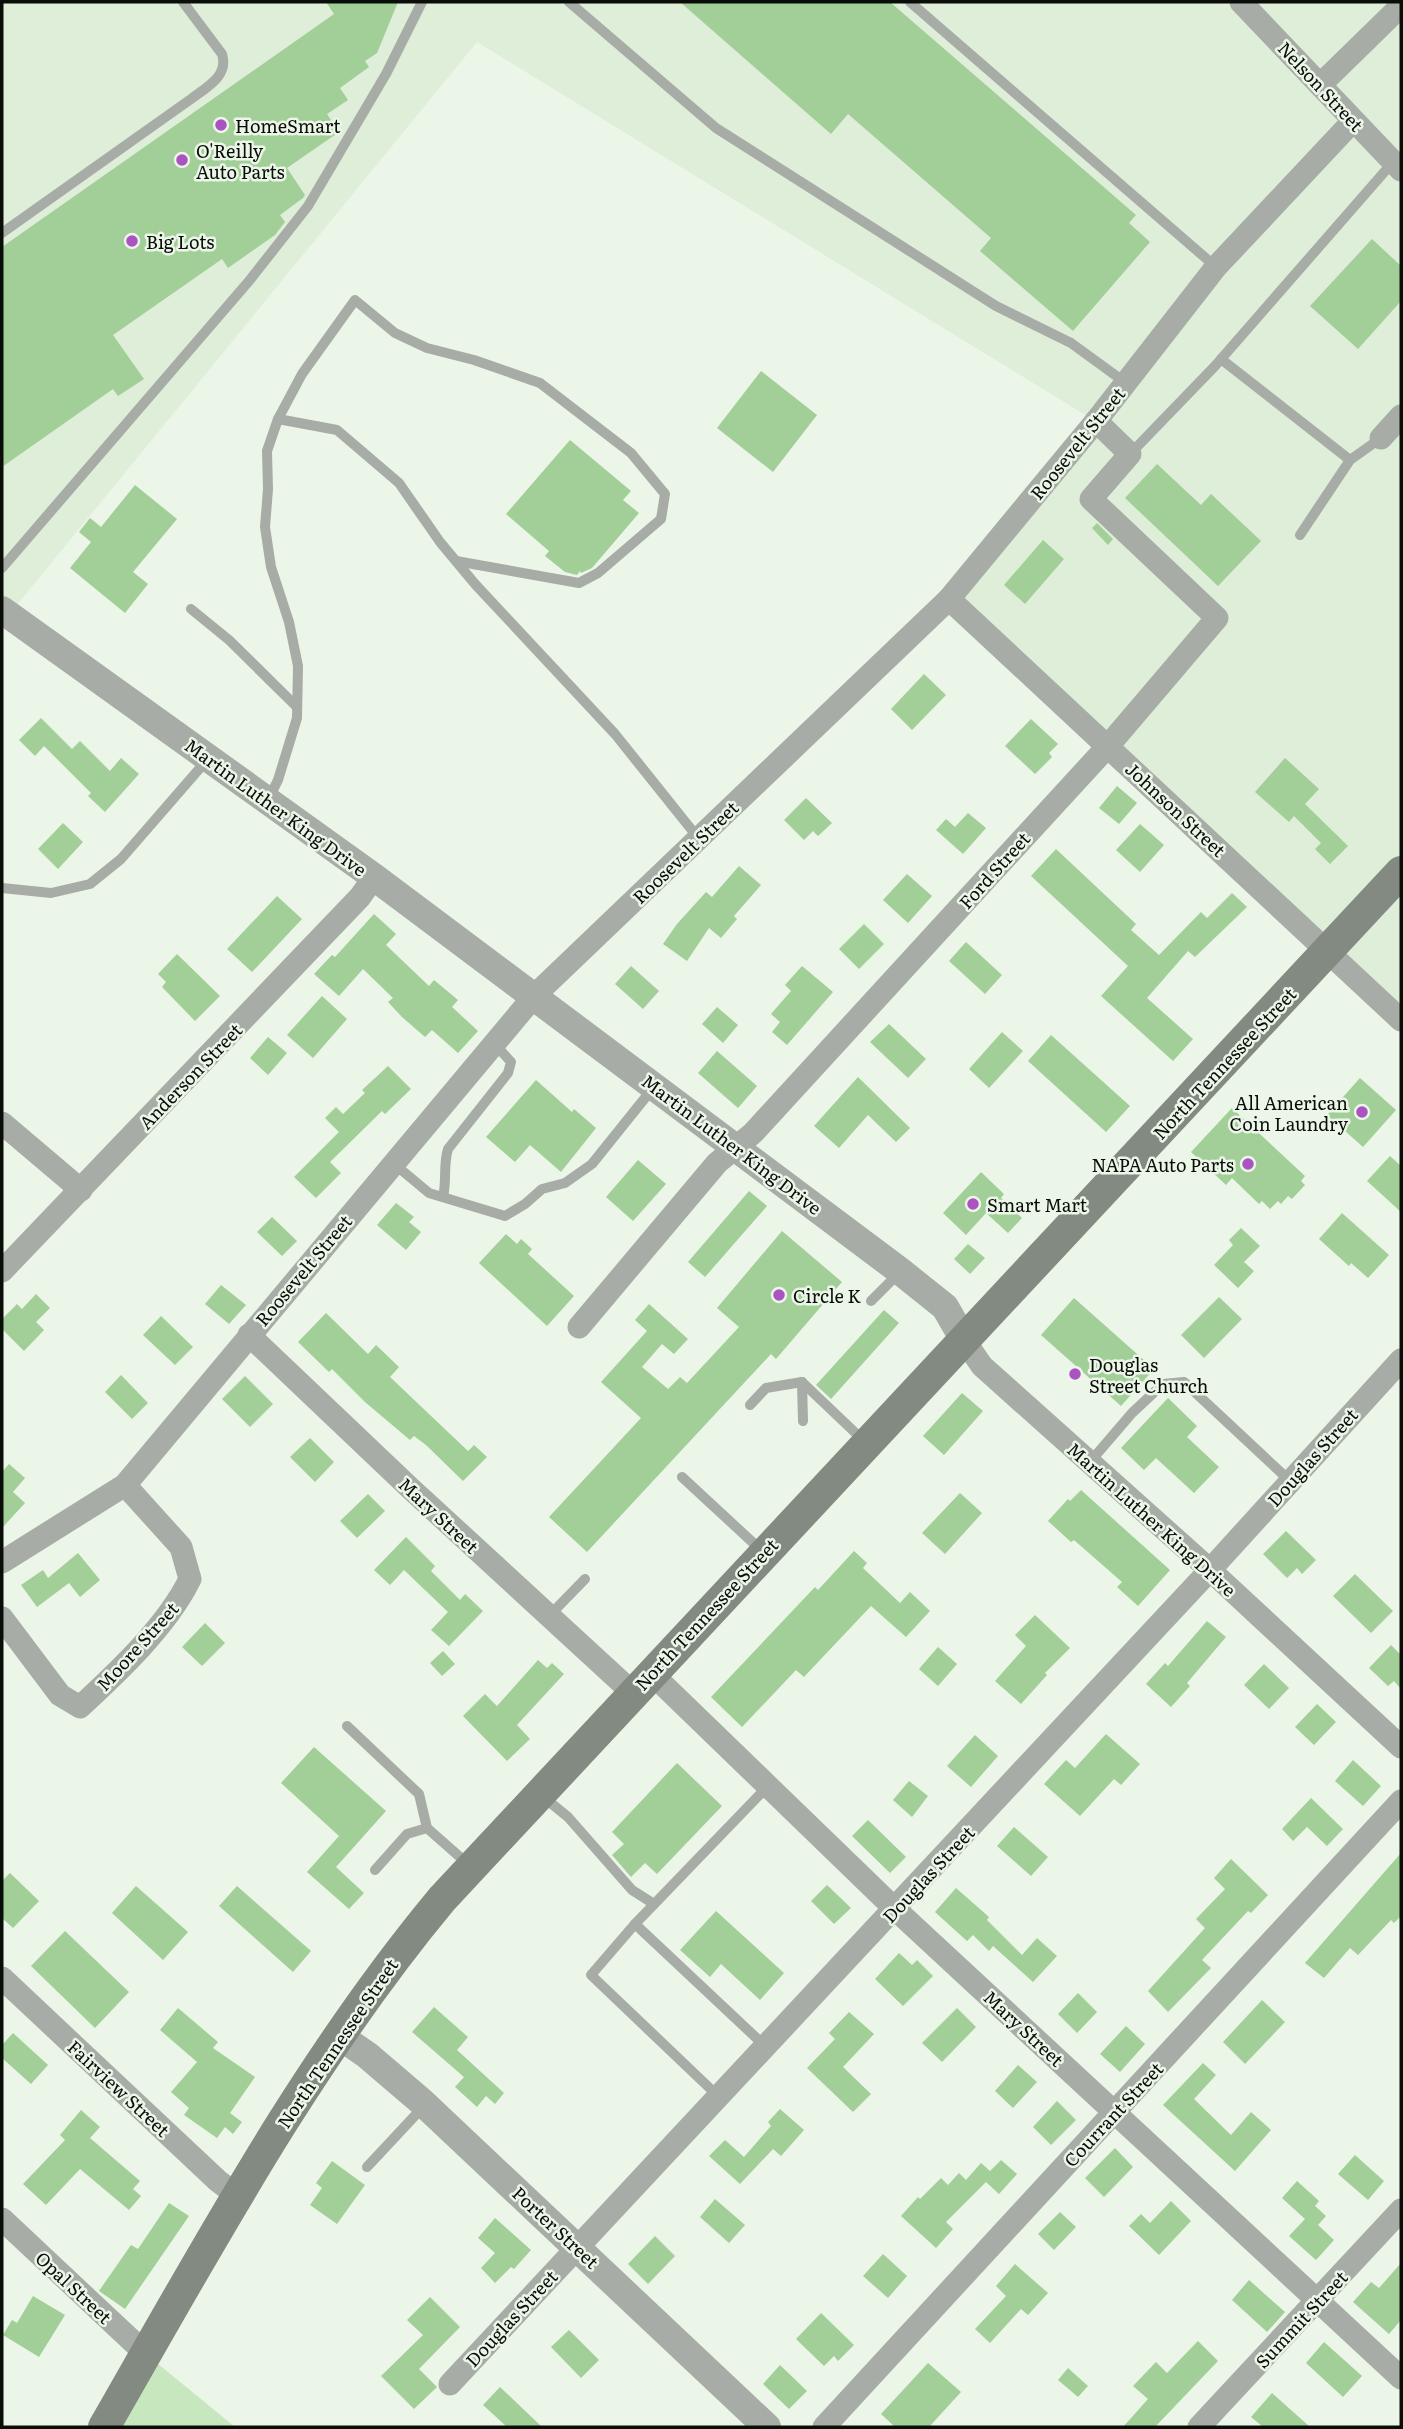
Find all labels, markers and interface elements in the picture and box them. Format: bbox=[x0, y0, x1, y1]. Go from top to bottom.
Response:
street label: Nelson Street bbox=[1272, 35, 1370, 138]
place label: HomeSmart bbox=[235, 112, 341, 139]
marker: HomeSmart bbox=[213, 117, 229, 133]
place label: O'Reilly Auto Parts bbox=[196, 137, 285, 185]
marker: O'Reilly Auto Parts bbox=[174, 152, 190, 168]
place label: Big Lots bbox=[146, 228, 214, 255]
marker: Big Lots bbox=[124, 233, 140, 249]
street label: Roosevelt Street bbox=[1023, 380, 1131, 505]
street label: Martin Luther King Drive bbox=[179, 732, 373, 882]
street label: Johnson Street bbox=[1120, 755, 1233, 863]
street label: Roosevelt Street bbox=[626, 794, 745, 910]
street label: Ford Street bbox=[952, 825, 1036, 914]
street label: North Tennessee Street bbox=[1146, 980, 1302, 1145]
street label: Anderson Street bbox=[132, 1016, 248, 1135]
street label: Martin Luther King Drive bbox=[636, 1067, 828, 1221]
place label: All American Coin Laundry bbox=[1230, 1089, 1349, 1137]
marker: All American Coin Laundry bbox=[1354, 1104, 1370, 1120]
place label: NAPA Auto Parts bbox=[1091, 1151, 1234, 1178]
marker: NAPA Auto Parts bbox=[1240, 1156, 1256, 1172]
place label: Smart Mart bbox=[987, 1191, 1088, 1218]
marker: Smart Mart bbox=[965, 1196, 981, 1212]
street label: Roosevelt Street bbox=[248, 1208, 358, 1332]
place label: Circle K bbox=[793, 1282, 862, 1309]
marker: Circle K bbox=[771, 1287, 787, 1303]
place label: Douglas Street Church bbox=[1089, 1351, 1209, 1399]
marker: Douglas Street Church bbox=[1067, 1366, 1083, 1382]
street label: Douglas Street bbox=[1260, 1401, 1364, 1512]
street label: Martin Luther King Drive bbox=[1061, 1436, 1243, 1602]
street label: Mary Street bbox=[393, 1471, 486, 1560]
street label: North Tennessee Street bbox=[628, 1531, 784, 1696]
street label: Moore Street bbox=[90, 1595, 185, 1696]
street label: Douglas Street bbox=[876, 1819, 981, 1929]
street label: North Tennessee Street bbox=[270, 1952, 404, 2133]
street label: Mary Street bbox=[978, 1984, 1071, 2073]
street label: Fairview Street bbox=[62, 2033, 177, 2143]
street label: Courrant Street bbox=[1057, 2055, 1169, 2172]
street label: Porter Street bbox=[507, 2180, 606, 2275]
street label: Opal Street bbox=[30, 2245, 119, 2330]
street label: Douglas Street bbox=[459, 2263, 564, 2373]
street label: Summit Street bbox=[1249, 2264, 1354, 2374]

